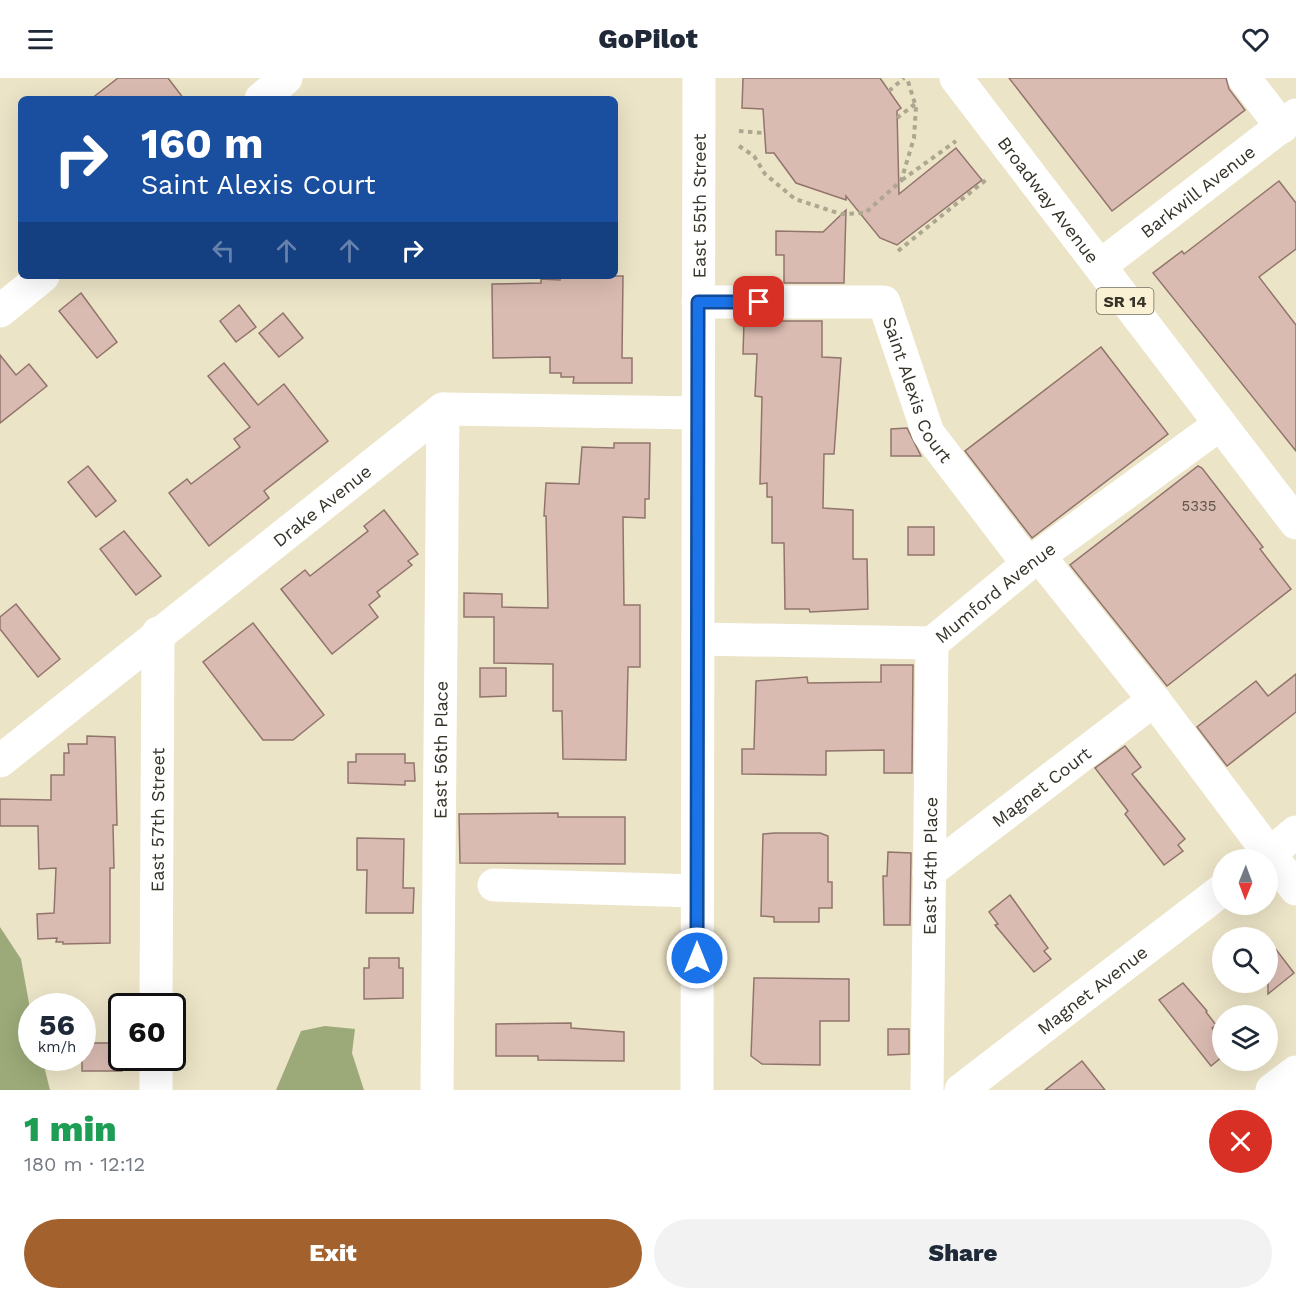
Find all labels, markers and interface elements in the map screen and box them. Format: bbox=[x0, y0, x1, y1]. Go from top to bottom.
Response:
icon: menu bbox=[24, 23, 57, 56]
text: GoPilot bbox=[598, 23, 698, 55]
icon: heart bbox=[1239, 23, 1272, 56]
text: 160 m bbox=[141, 119, 264, 168]
icon: right bbox=[42, 120, 120, 198]
street label: Broadway Avenue bbox=[994, 132, 1104, 267]
street label: East 55th Street bbox=[688, 133, 709, 278]
street label: Barkwill Avenue bbox=[1136, 140, 1259, 242]
text: Saint Alexis Court bbox=[141, 169, 376, 201]
icon: left bbox=[207, 234, 240, 267]
icon: ahead bbox=[270, 234, 303, 267]
icon: ahead bbox=[333, 234, 366, 267]
icon: right bbox=[396, 234, 429, 267]
pin bbox=[733, 276, 784, 327]
icon: arrive bbox=[742, 285, 775, 318]
road number: SR 14 bbox=[1096, 288, 1154, 314]
street label: Saint Alexis Court bbox=[879, 314, 957, 467]
street label: Drake Avenue bbox=[268, 460, 375, 551]
house number: 5335 bbox=[1182, 497, 1216, 515]
street label: Mumford Avenue bbox=[931, 537, 1059, 647]
street label: East 56th Place bbox=[429, 681, 451, 819]
street label: Magnet Court bbox=[988, 742, 1095, 831]
street label: East 57th Street bbox=[146, 747, 168, 892]
street label: East 54th Place bbox=[918, 797, 941, 935]
north arrow bbox=[1212, 849, 1278, 915]
map controls bbox=[1212, 849, 1278, 1071]
position arrow bbox=[665, 926, 729, 990]
button: search bbox=[1212, 927, 1278, 993]
street label: Magnet Avenue bbox=[1033, 941, 1151, 1038]
speed limit sign: 60 bbox=[108, 993, 186, 1071]
button: layers bbox=[1212, 1005, 1278, 1071]
text: 56 bbox=[39, 1007, 75, 1042]
text: km/h bbox=[38, 1038, 76, 1056]
text: 1 min bbox=[24, 1108, 117, 1150]
button: close bbox=[1209, 1110, 1272, 1173]
text: 180 m · 12:12 bbox=[24, 1152, 145, 1176]
button: Exit bbox=[24, 1219, 642, 1288]
button: Share bbox=[654, 1219, 1272, 1288]

